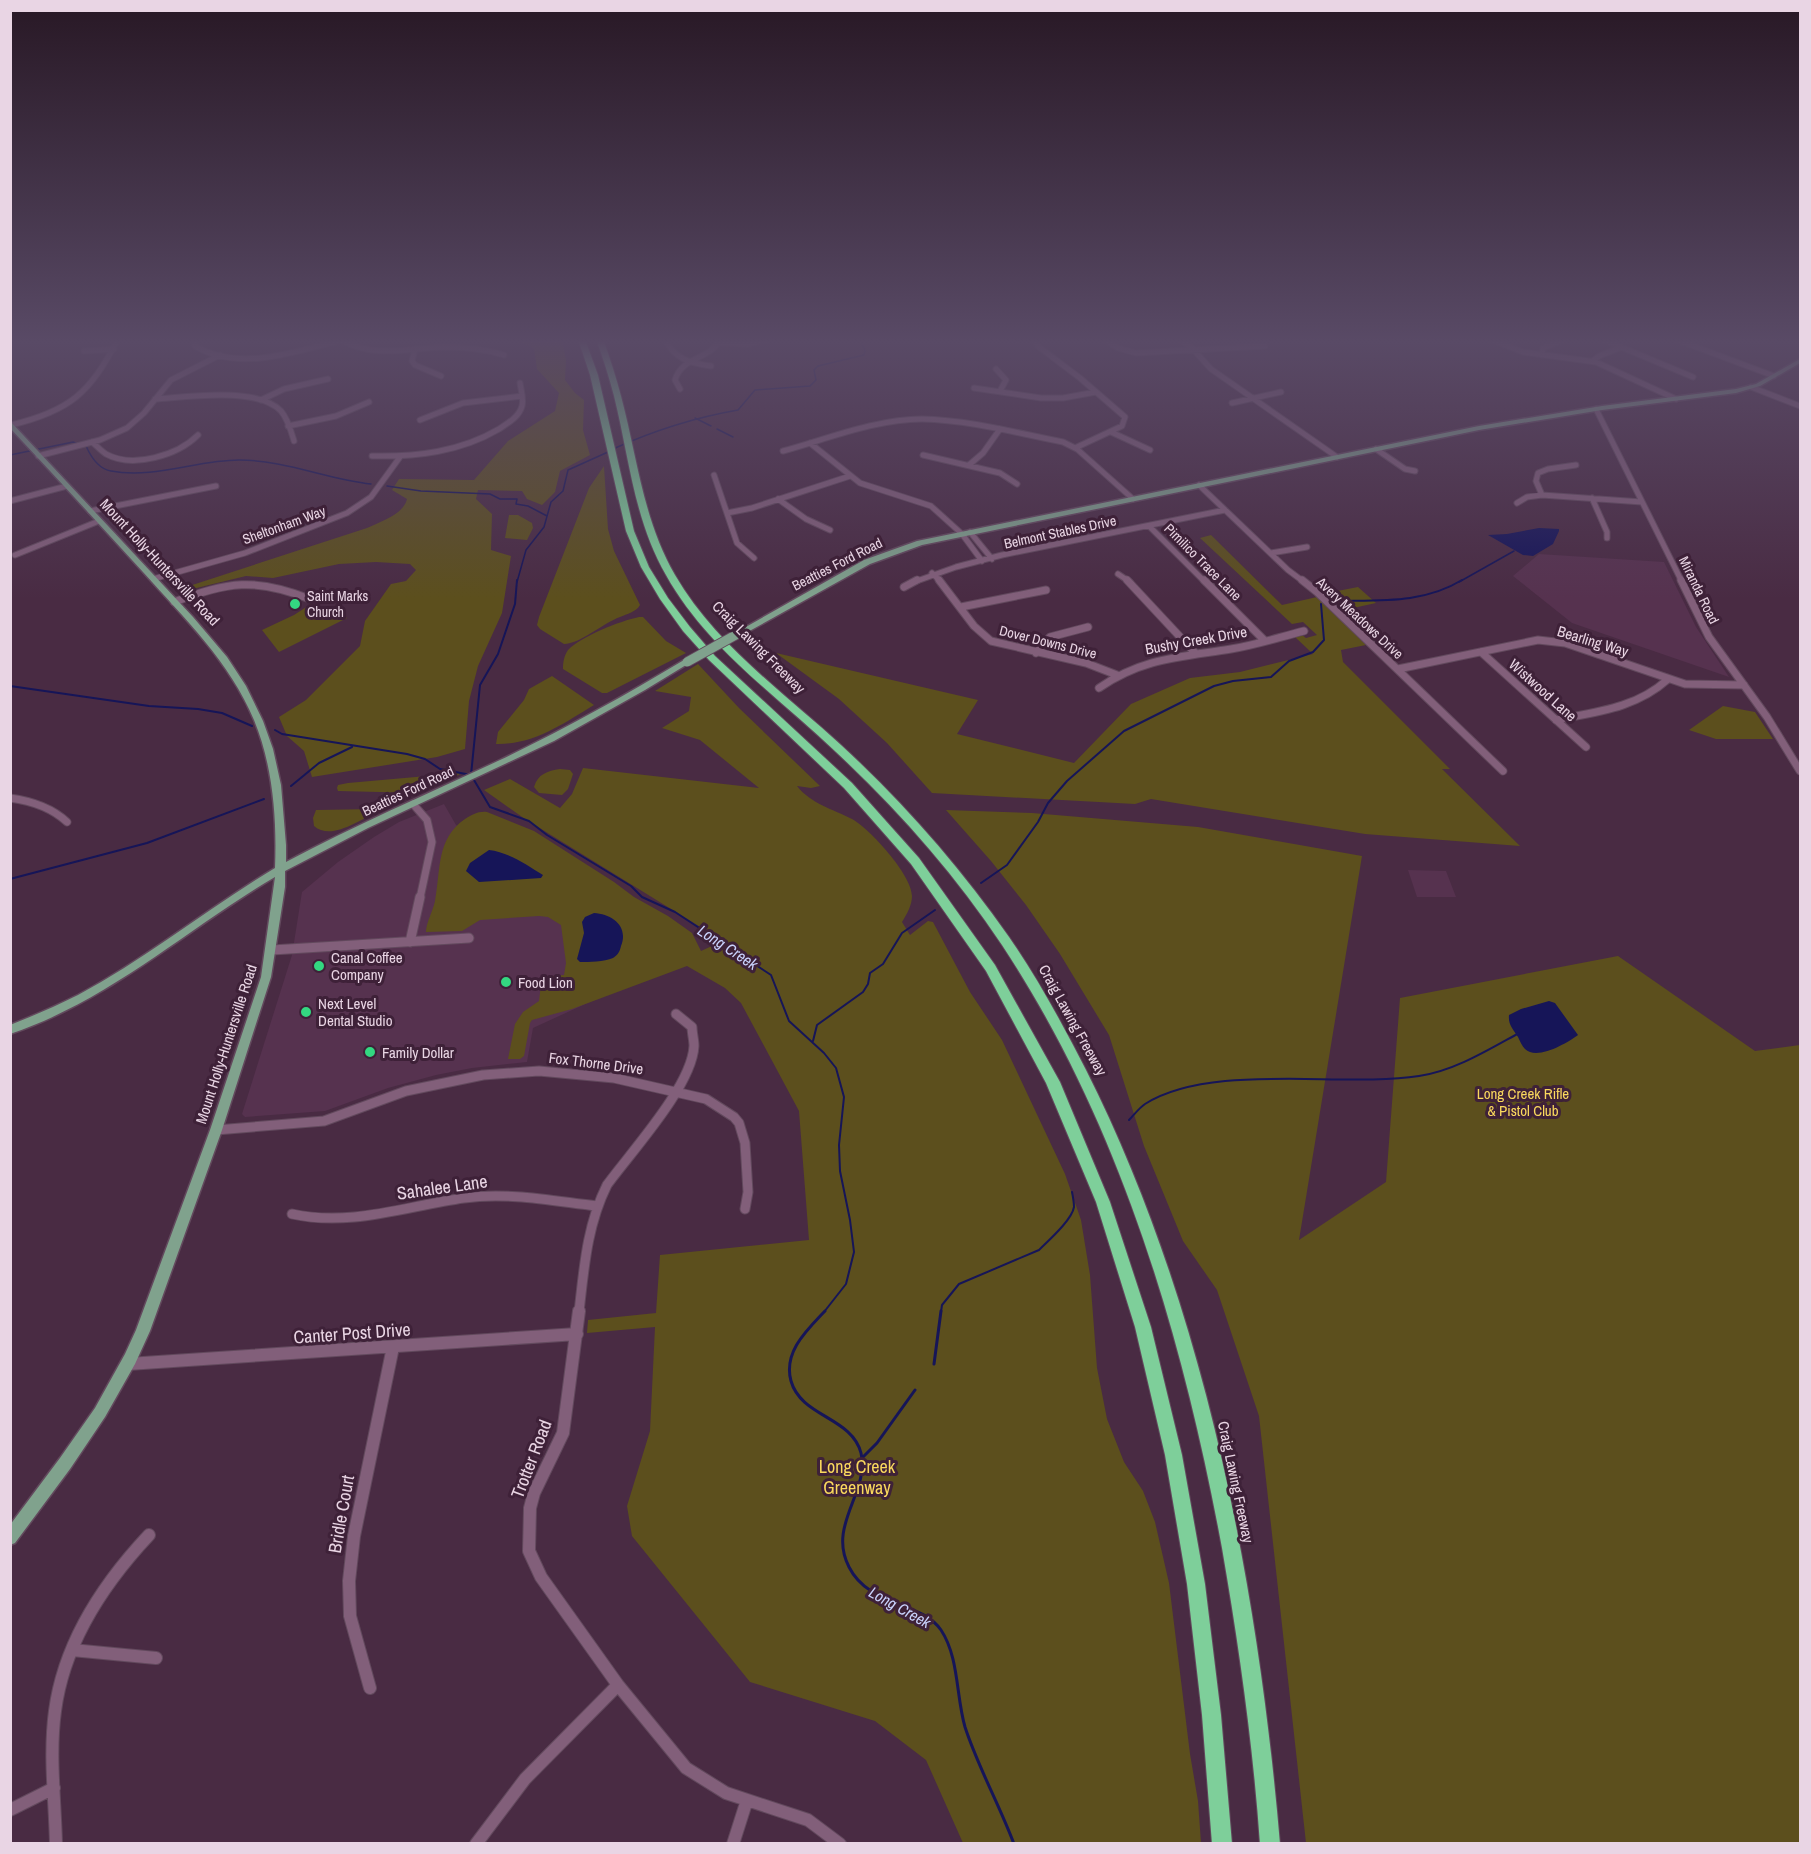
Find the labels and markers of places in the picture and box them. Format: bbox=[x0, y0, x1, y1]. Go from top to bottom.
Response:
place label: Saint Marks Church bbox=[307, 587, 369, 621]
marker: Saint Marks Church bbox=[288, 597, 302, 611]
place label: Canal Coffee Company bbox=[331, 947, 403, 985]
marker: Canal Coffee Company bbox=[312, 959, 326, 973]
place label: Food Lion bbox=[518, 972, 573, 993]
marker: Food Lion bbox=[499, 975, 513, 989]
place label: Next Level Dental Studio bbox=[318, 993, 393, 1031]
marker: Next Level Dental Studio bbox=[299, 1005, 313, 1019]
place label: Family Dollar bbox=[382, 1042, 454, 1063]
marker: Family Dollar bbox=[363, 1045, 377, 1059]

